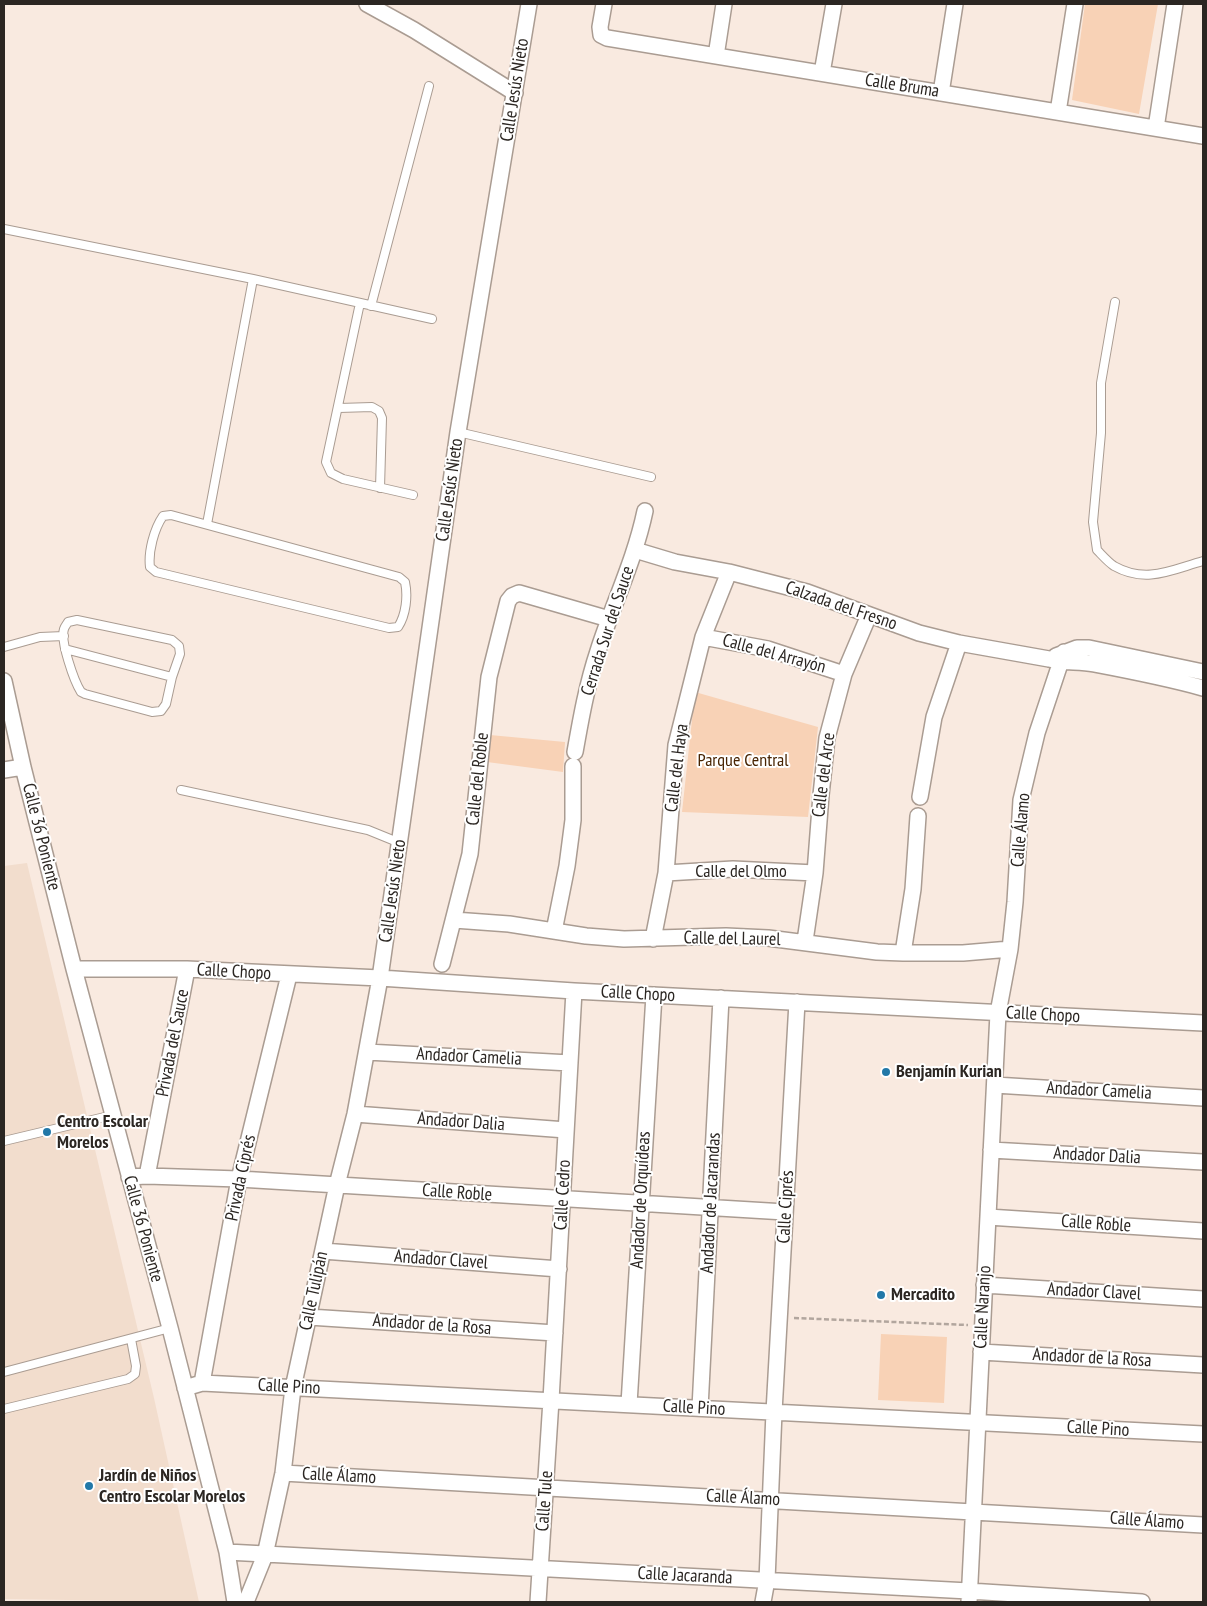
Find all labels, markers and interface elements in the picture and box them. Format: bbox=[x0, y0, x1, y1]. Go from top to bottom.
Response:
street label: Calle Jesús Nieto bbox=[496, 37, 534, 143]
street label: Calle Bruma bbox=[863, 69, 941, 103]
street label: Calle Jesús Nieto bbox=[432, 437, 468, 543]
street label: Cerrada Sur del Sauce bbox=[577, 564, 639, 698]
street label: Calzada del Fresno bbox=[782, 577, 900, 635]
street label: Calle del Arrayón bbox=[720, 630, 828, 678]
street label: Calle del Haya bbox=[661, 723, 693, 813]
street label: Calle del Arce bbox=[808, 731, 840, 819]
street label: Calle del Roble bbox=[462, 732, 494, 826]
park label: Parque Central bbox=[698, 750, 788, 772]
street label: Calle 36 Poniente bbox=[17, 781, 65, 893]
street label: Calle Álamo bbox=[1007, 792, 1035, 868]
street label: Calle Jesús Nieto bbox=[375, 838, 411, 944]
street label: Calle del Olmo bbox=[695, 861, 787, 883]
street label: Calle del Laurel bbox=[683, 927, 781, 951]
street label: Calle Chopo bbox=[196, 959, 272, 985]
street label: Calle Chopo bbox=[600, 981, 676, 1007]
street label: Privada del Sauce bbox=[152, 987, 194, 1099]
street label: Calle Chopo bbox=[1005, 1002, 1081, 1028]
street label: Andador Camelia bbox=[416, 1043, 522, 1071]
place label: Benjamín Kurian bbox=[896, 1061, 1002, 1083]
marker: Benjamín Kurian bbox=[880, 1066, 892, 1078]
street label: Andador Camelia bbox=[1046, 1077, 1152, 1105]
street label: Andador Dalia bbox=[417, 1108, 505, 1136]
place label: Centro Escolar Morelos bbox=[57, 1111, 148, 1154]
marker: Centro Escolar Morelos bbox=[41, 1126, 53, 1138]
street label: Andador de Orquídeas bbox=[627, 1131, 655, 1269]
street label: Andador de Jacarandas bbox=[697, 1132, 725, 1274]
street label: Privada Ciprés bbox=[221, 1133, 261, 1223]
street label: Andador Dalia bbox=[1053, 1143, 1141, 1169]
street label: Calle Cedro bbox=[550, 1159, 576, 1231]
street label: Calle Ciprés bbox=[773, 1170, 799, 1244]
street label: Calle 36 Poniente bbox=[118, 1173, 168, 1285]
street label: Calle Roble bbox=[421, 1180, 493, 1206]
street label: Calle Roble bbox=[1060, 1211, 1132, 1237]
street label: Andador Clavel bbox=[393, 1246, 489, 1274]
street label: Calle Tulipán bbox=[295, 1250, 333, 1332]
street label: Calle Naranjo bbox=[970, 1265, 996, 1349]
street label: Andador Clavel bbox=[1047, 1279, 1141, 1305]
place label: Mercadito bbox=[891, 1284, 955, 1306]
marker: Mercadito bbox=[875, 1289, 887, 1301]
street label: Andador de la Rosa bbox=[372, 1310, 492, 1340]
street label: Andador de la Rosa bbox=[1032, 1344, 1152, 1372]
street label: Calle Pino bbox=[257, 1375, 321, 1399]
street label: Calle Pino bbox=[662, 1396, 726, 1420]
street label: Calle Pino bbox=[1066, 1417, 1130, 1441]
street label: Calle Álamo bbox=[301, 1463, 377, 1489]
place label: Jardín de Niños Centro Escolar Morelos bbox=[99, 1465, 245, 1508]
street label: Calle Tule bbox=[532, 1470, 558, 1532]
marker: Jardín de Niños Centro Escolar Morelos bbox=[83, 1480, 95, 1492]
street label: Calle Álamo bbox=[705, 1485, 781, 1511]
street label: Calle Álamo bbox=[1109, 1508, 1185, 1534]
street label: Calle Jacaranda bbox=[637, 1563, 733, 1589]

